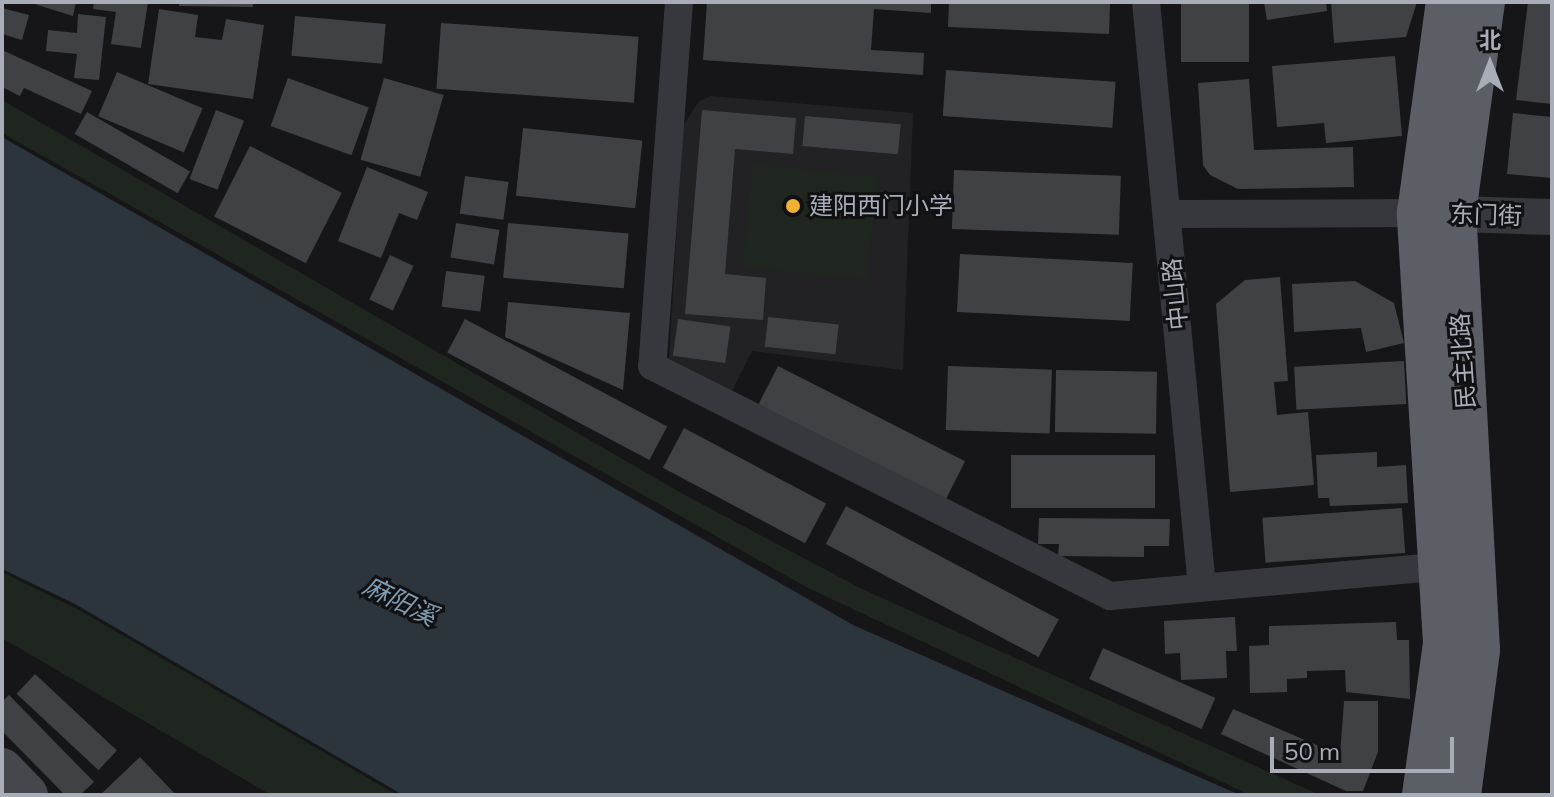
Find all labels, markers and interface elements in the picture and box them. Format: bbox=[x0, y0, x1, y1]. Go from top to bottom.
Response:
north arrow bbox=[1450, 24, 1530, 104]
text: 北 bbox=[1479, 26, 1501, 54]
place label: 建阳西门小学 bbox=[809, 192, 953, 220]
marker: 建阳西门小学 bbox=[784, 197, 802, 215]
street label: 东门街 bbox=[1450, 199, 1522, 231]
street label: 中山路 bbox=[1157, 257, 1193, 331]
street label: 民主北路 bbox=[1445, 312, 1481, 410]
water label: 麻阳溪 bbox=[358, 570, 442, 632]
scale bar bbox=[1274, 721, 1458, 771]
text: 50 m bbox=[1284, 736, 1340, 766]

